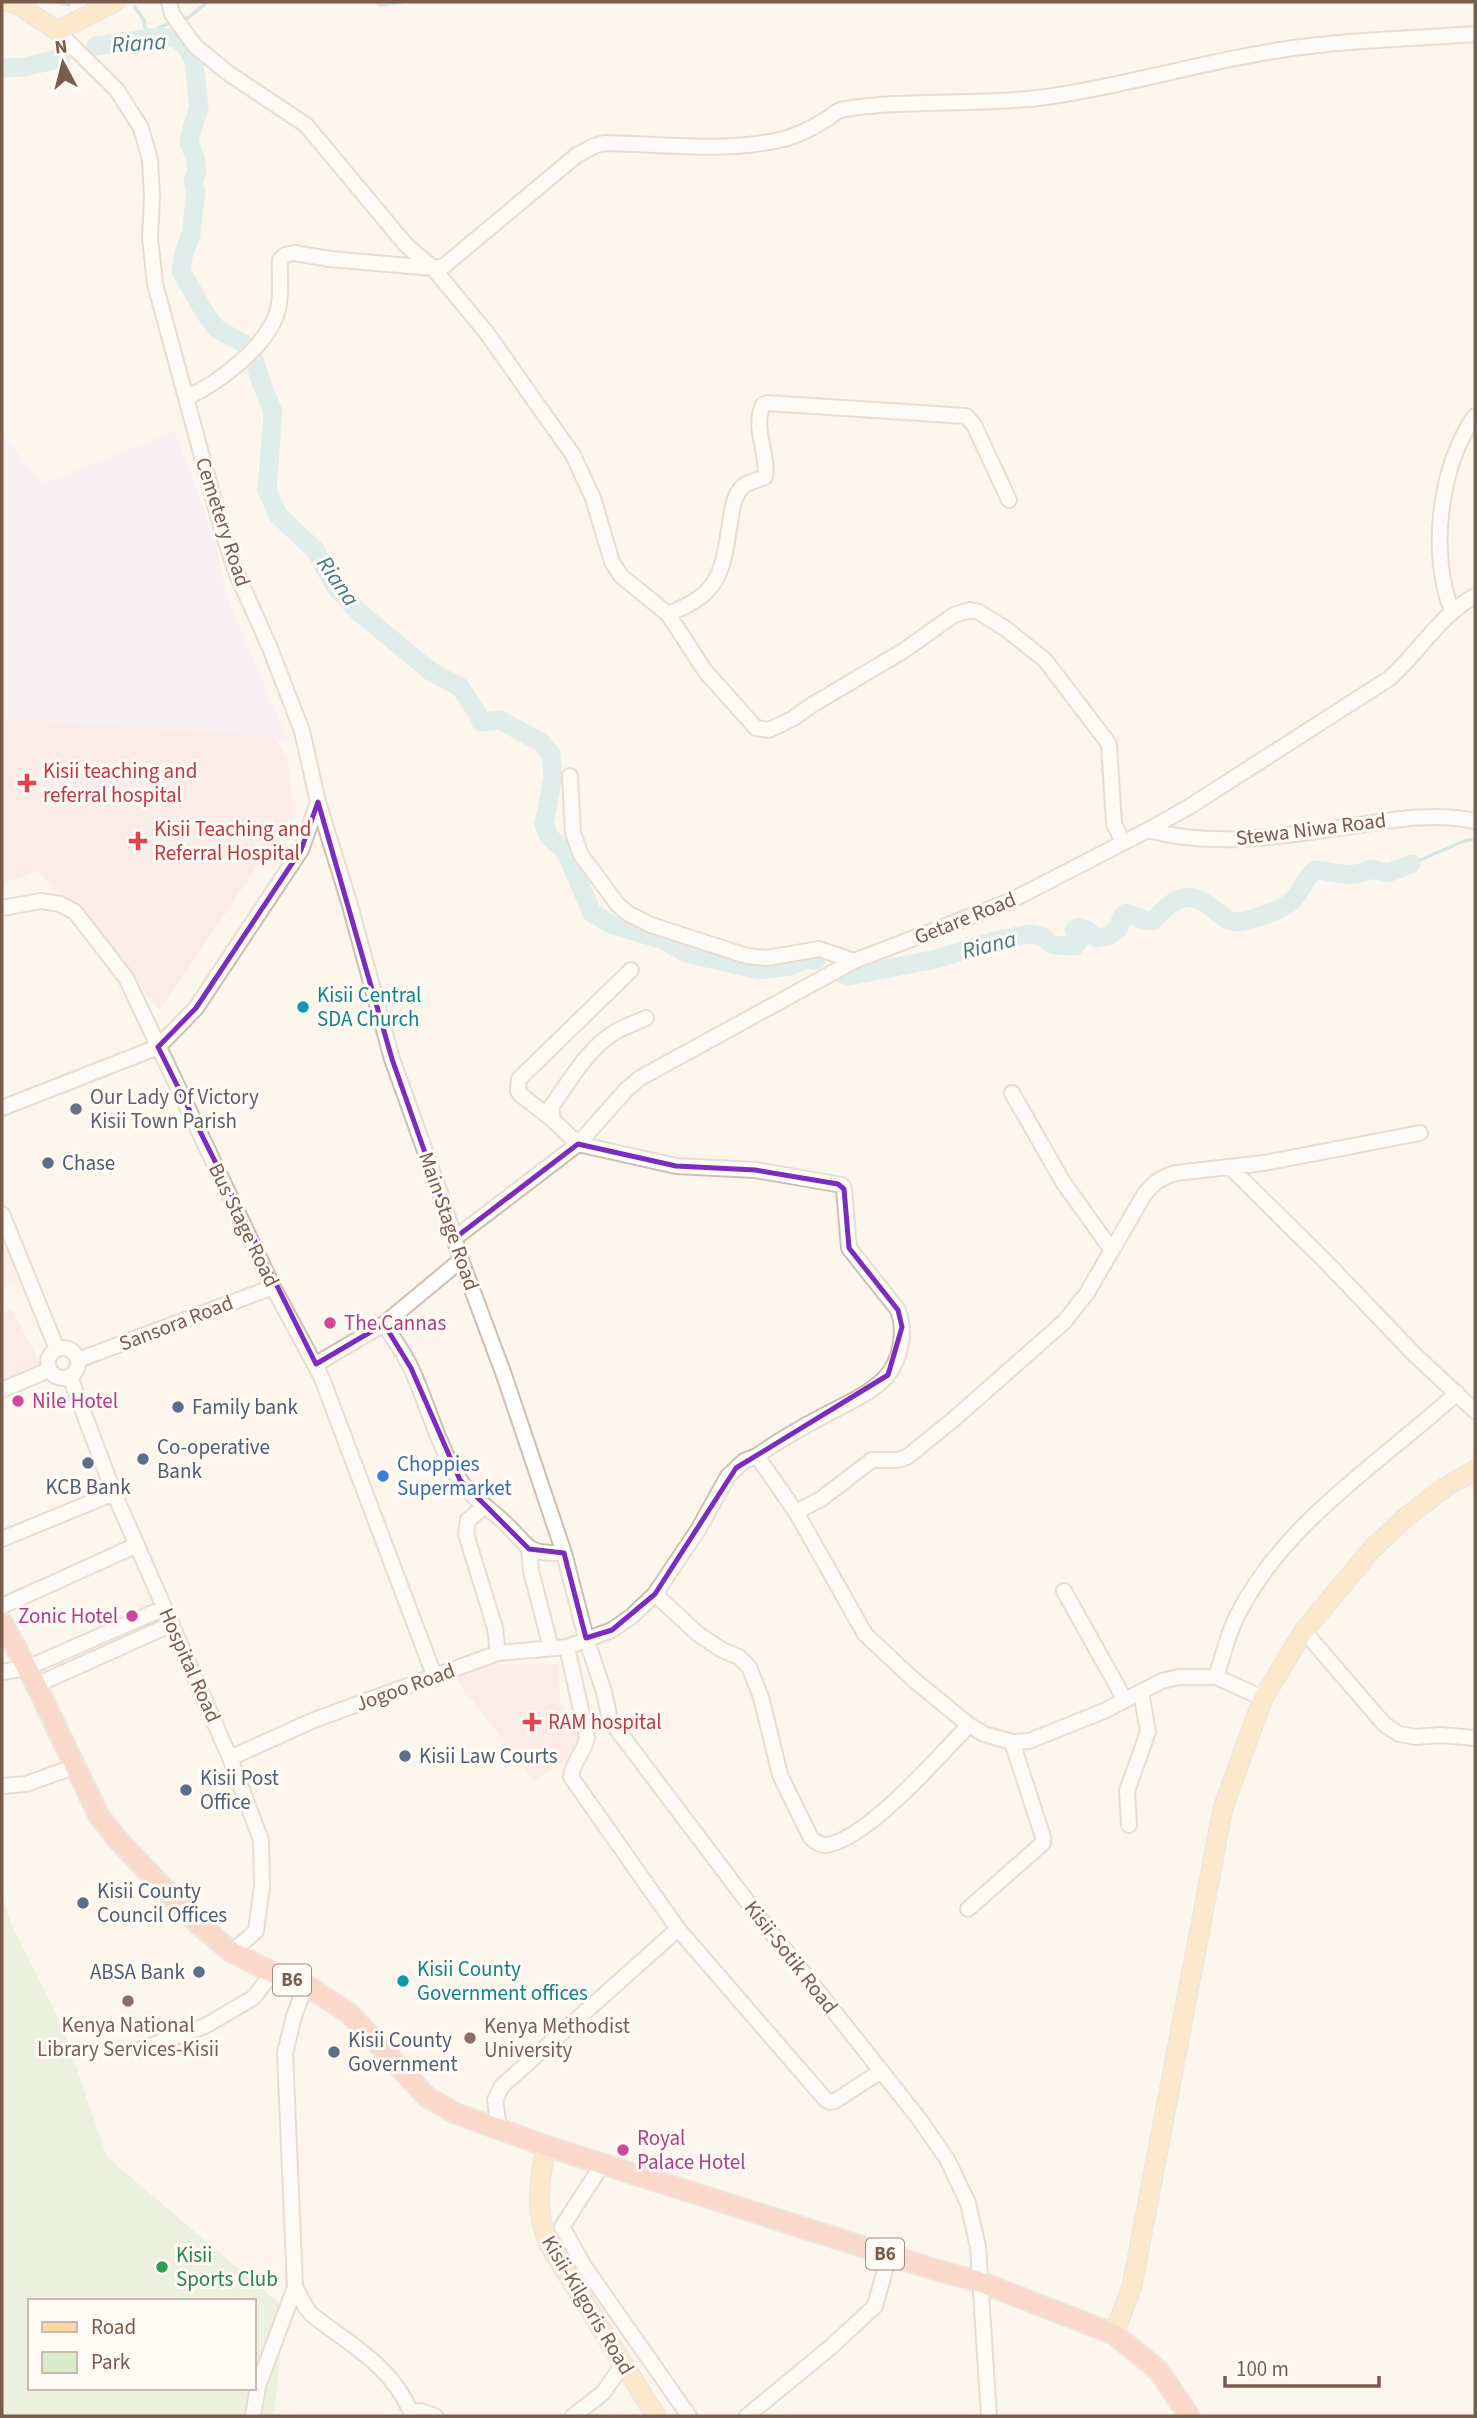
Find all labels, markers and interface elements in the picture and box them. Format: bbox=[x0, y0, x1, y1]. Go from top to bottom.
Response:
water label: Riana bbox=[110, 25, 168, 61]
north arrow bbox=[28, 28, 98, 98]
text: N bbox=[53, 33, 69, 62]
street label: Cemetery Road bbox=[188, 454, 258, 590]
water label: Riana bbox=[309, 549, 367, 613]
place label: Kisii teaching and referral hospital bbox=[43, 756, 197, 810]
marker: Kisii teaching and referral hospital bbox=[17, 773, 37, 793]
street label: Stewa Niwa Road bbox=[1234, 805, 1388, 853]
place label: Kisii Teaching and Referral Hospital bbox=[154, 814, 311, 868]
marker: Kisii Teaching and Referral Hospital bbox=[128, 831, 148, 851]
street label: Getare Road bbox=[910, 884, 1020, 952]
water label: Riana bbox=[958, 922, 1020, 968]
place label: Kisii Central SDA Church bbox=[317, 980, 421, 1034]
marker: Kisii Central SDA Church bbox=[295, 999, 311, 1015]
place label: Our Lady Of Victory Kisii Town Parish bbox=[90, 1082, 259, 1136]
marker: Our Lady Of Victory Kisii Town Parish bbox=[68, 1101, 84, 1117]
place label: Chase bbox=[62, 1148, 115, 1178]
street label: Main Stage Road bbox=[411, 1148, 487, 1294]
marker: Chase bbox=[40, 1155, 56, 1171]
street label: Bus Stage Road bbox=[201, 1158, 287, 1292]
street label: Sansora Road bbox=[115, 1287, 237, 1359]
place label: The Cannas bbox=[344, 1308, 446, 1338]
marker: The Cannas bbox=[322, 1315, 338, 1331]
place label: Nile Hotel bbox=[32, 1386, 118, 1416]
place label: Family bank bbox=[192, 1392, 299, 1422]
marker: Nile Hotel bbox=[10, 1393, 26, 1409]
marker: Family bank bbox=[170, 1399, 186, 1415]
place label: Co-operative Bank bbox=[157, 1432, 270, 1486]
place label: Choppies Supermarket bbox=[397, 1449, 512, 1503]
marker: Co-operative Bank bbox=[135, 1451, 151, 1467]
marker: KCB Bank bbox=[80, 1455, 96, 1471]
marker: Choppies Supermarket bbox=[375, 1468, 391, 1484]
place label: KCB Bank bbox=[45, 1472, 131, 1502]
place label: Zonic Hotel bbox=[18, 1601, 118, 1631]
street label: Hospital Road bbox=[151, 1603, 229, 1727]
marker: Zonic Hotel bbox=[124, 1608, 140, 1624]
street label: Jogoo Road bbox=[351, 1655, 459, 1719]
place label: RAM hospital bbox=[548, 1707, 662, 1737]
marker: RAM hospital bbox=[522, 1712, 542, 1732]
place label: Kisii Law Courts bbox=[419, 1741, 558, 1771]
marker: Kisii Law Courts bbox=[397, 1748, 413, 1764]
place label: Kisii Post Office bbox=[200, 1763, 279, 1817]
marker: Kisii Post Office bbox=[178, 1782, 194, 1798]
place label: Kisii County Council Offices bbox=[97, 1876, 227, 1930]
street label: Kisii-Sotik Road bbox=[737, 1894, 845, 2020]
marker: Kisii County Council Offices bbox=[75, 1895, 91, 1911]
place label: Kisii County Government offices bbox=[417, 1954, 588, 2008]
place label: ABSA Bank bbox=[90, 1957, 186, 1987]
marker: ABSA Bank bbox=[191, 1964, 207, 1980]
road number: B6 bbox=[273, 1964, 311, 1996]
marker: Kisii County Government offices bbox=[395, 1973, 411, 1989]
marker: Kenya National Library Services-Kisii bbox=[120, 1993, 136, 2009]
place label: Kenya National Library Services-Kisii bbox=[37, 2010, 219, 2064]
place label: Kenya Methodist University bbox=[484, 2011, 630, 2065]
place label: Kisii County Government bbox=[348, 2025, 458, 2079]
marker: Kenya Methodist University bbox=[462, 2030, 478, 2046]
marker: Kisii County Government bbox=[326, 2044, 342, 2060]
place label: Royal Palace Hotel bbox=[637, 2123, 746, 2177]
marker: Royal Palace Hotel bbox=[615, 2142, 631, 2158]
street label: Kisii-Kilgoris Road bbox=[534, 2230, 642, 2380]
road number: B6 bbox=[866, 2238, 904, 2270]
place label: Kisii Sports Club bbox=[176, 2240, 278, 2294]
marker: Kisii Sports Club bbox=[154, 2259, 170, 2275]
legend bbox=[28, 2299, 256, 2390]
text: Road bbox=[91, 2312, 136, 2342]
scale bar bbox=[1225, 2344, 1379, 2388]
text: Park bbox=[91, 2347, 131, 2377]
text: 100 m bbox=[1236, 2354, 1289, 2384]

